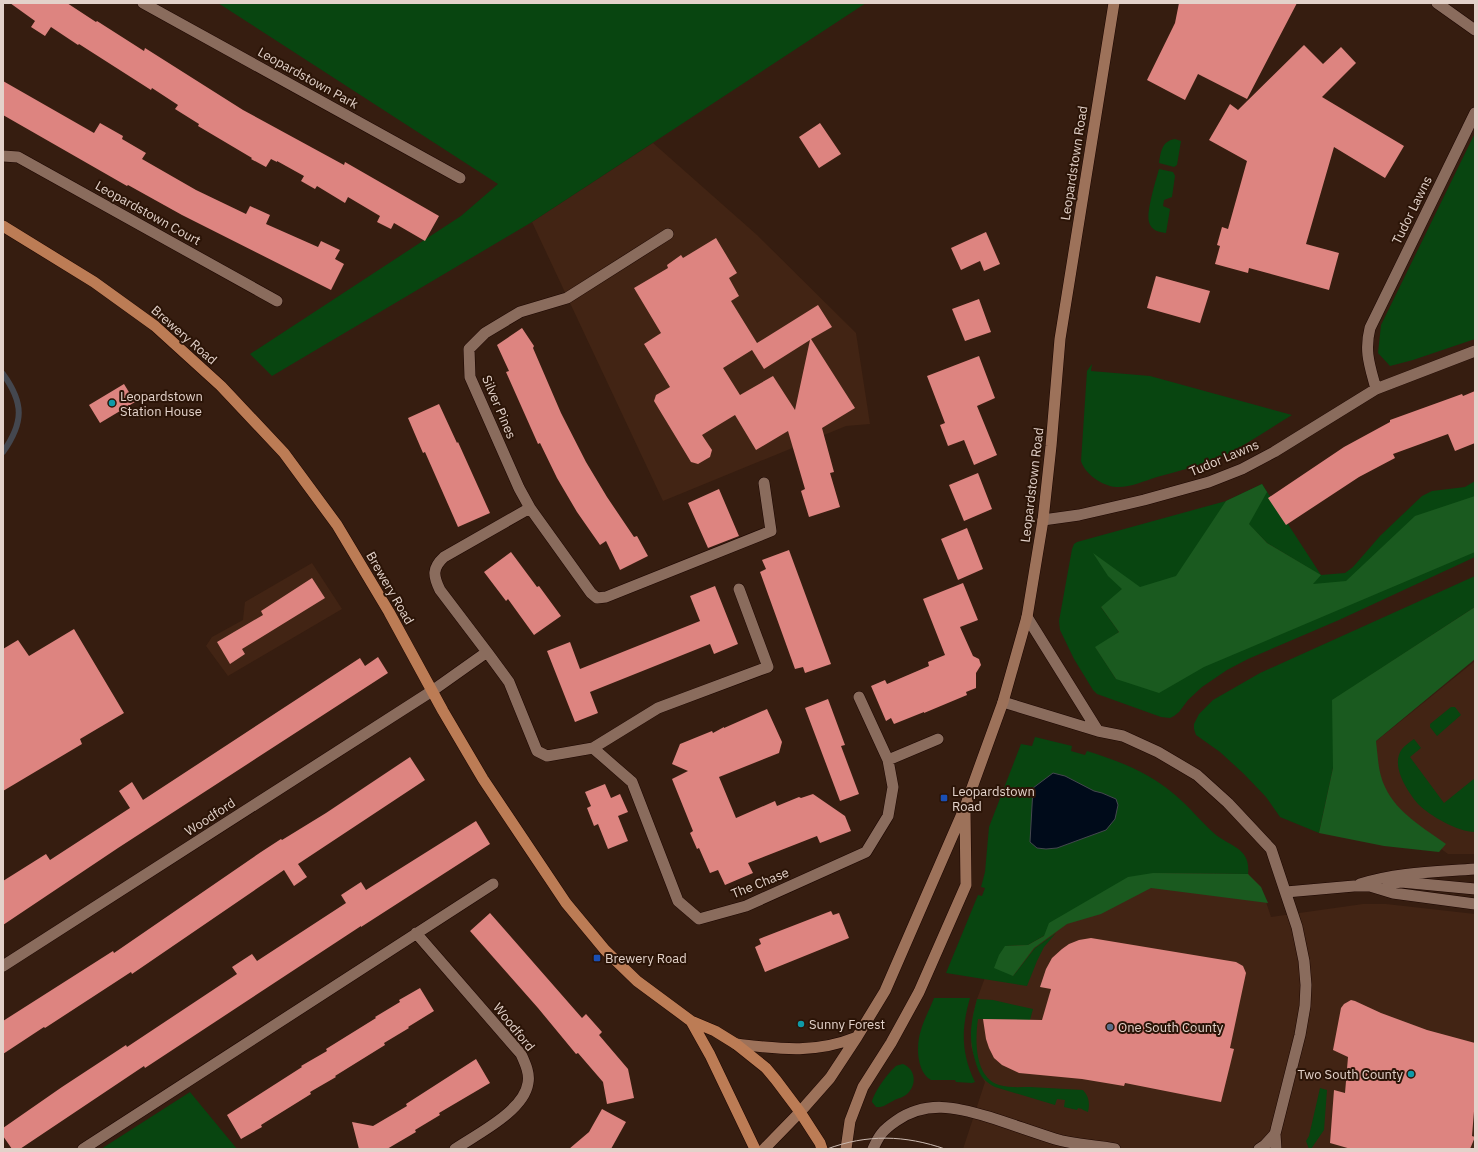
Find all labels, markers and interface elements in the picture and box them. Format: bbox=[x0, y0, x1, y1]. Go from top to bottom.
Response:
street label: Leopardstown Park bbox=[255, 43, 361, 113]
street label: Leopardstown Road bbox=[1057, 104, 1091, 222]
street label: Tudor Lawns bbox=[1388, 173, 1436, 247]
street label: Leopardstown Court bbox=[92, 177, 204, 249]
street label: Brewery Road bbox=[148, 302, 220, 368]
street label: Silver Pines bbox=[478, 373, 520, 441]
place label: Leopardstown Station House bbox=[120, 388, 203, 420]
marker: Leopardstown Station House bbox=[107, 398, 117, 408]
street label: Leopardstown Road bbox=[1017, 426, 1047, 544]
street label: Tudor Lawns bbox=[1187, 436, 1261, 480]
street label: Brewery Road bbox=[362, 548, 418, 628]
place label: Leopardstown Road bbox=[952, 783, 1035, 815]
marker: Leopardstown Road bbox=[939, 793, 949, 803]
street label: Woodford bbox=[181, 794, 239, 840]
street label: The Chase bbox=[729, 864, 791, 902]
place label: Brewery Road bbox=[605, 950, 687, 967]
marker: Brewery Road bbox=[592, 953, 602, 963]
street label: Woodford bbox=[489, 999, 539, 1055]
place label: Sunny Forest bbox=[809, 1016, 885, 1033]
marker: Sunny Forest bbox=[796, 1019, 806, 1029]
place label: One South County bbox=[1118, 1019, 1224, 1036]
marker: One South County bbox=[1105, 1022, 1115, 1032]
place label: Two South County bbox=[1297, 1066, 1404, 1083]
marker: Two South County bbox=[1406, 1069, 1416, 1079]

